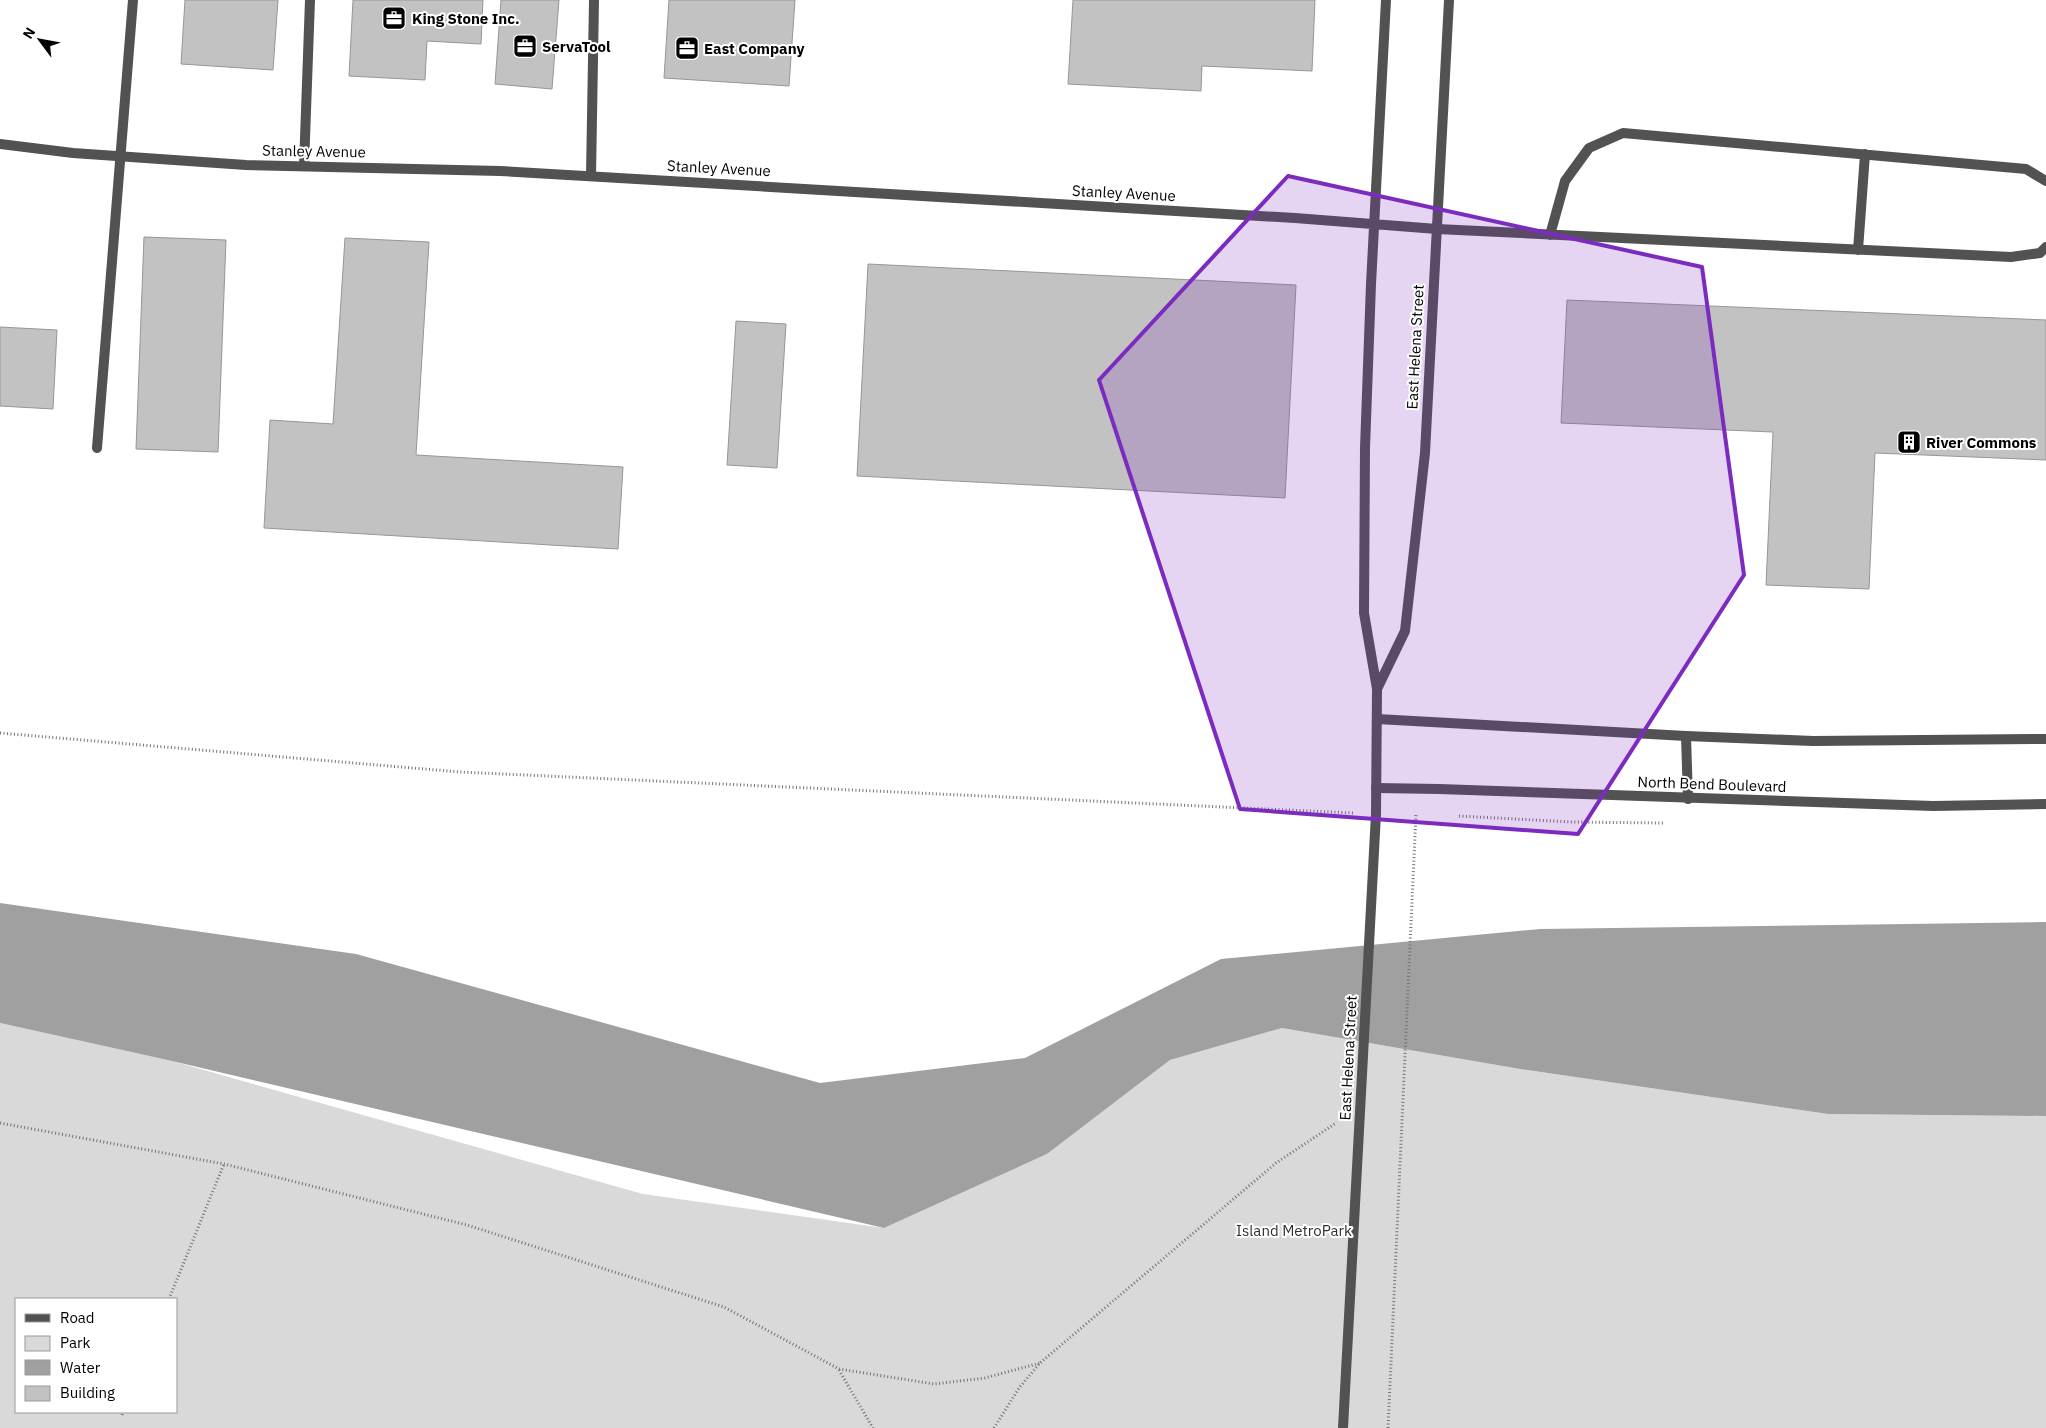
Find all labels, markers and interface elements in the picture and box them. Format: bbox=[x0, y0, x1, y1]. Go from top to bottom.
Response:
office icon: King Stone Inc. bbox=[381, 5, 407, 31]
place label: King Stone Inc. bbox=[412, 9, 520, 28]
north arrow bbox=[15, 15, 65, 65]
text: N bbox=[19, 24, 39, 42]
office icon: ServaTool bbox=[512, 33, 538, 59]
office icon: East Company bbox=[674, 35, 700, 61]
place label: ServaTool bbox=[542, 37, 611, 56]
place label: East Company bbox=[704, 39, 805, 58]
street label: Stanley Avenue bbox=[262, 141, 366, 161]
street label: Stanley Avenue bbox=[667, 156, 771, 180]
street label: Stanley Avenue bbox=[1072, 181, 1176, 205]
street label: East Helena Street bbox=[1402, 284, 1428, 410]
building icon: River Commons bbox=[1896, 429, 1922, 455]
place label: River Commons bbox=[1926, 433, 2037, 452]
street label: North Bend Boulevard bbox=[1637, 772, 1787, 796]
street label: East Helena Street bbox=[1335, 995, 1361, 1121]
park label: Island MetroPark bbox=[1236, 1221, 1352, 1240]
legend bbox=[15, 1298, 178, 1413]
text: Road bbox=[60, 1308, 95, 1327]
text: Park bbox=[60, 1333, 90, 1352]
text: Water bbox=[60, 1358, 101, 1377]
text: Building bbox=[60, 1383, 115, 1402]

